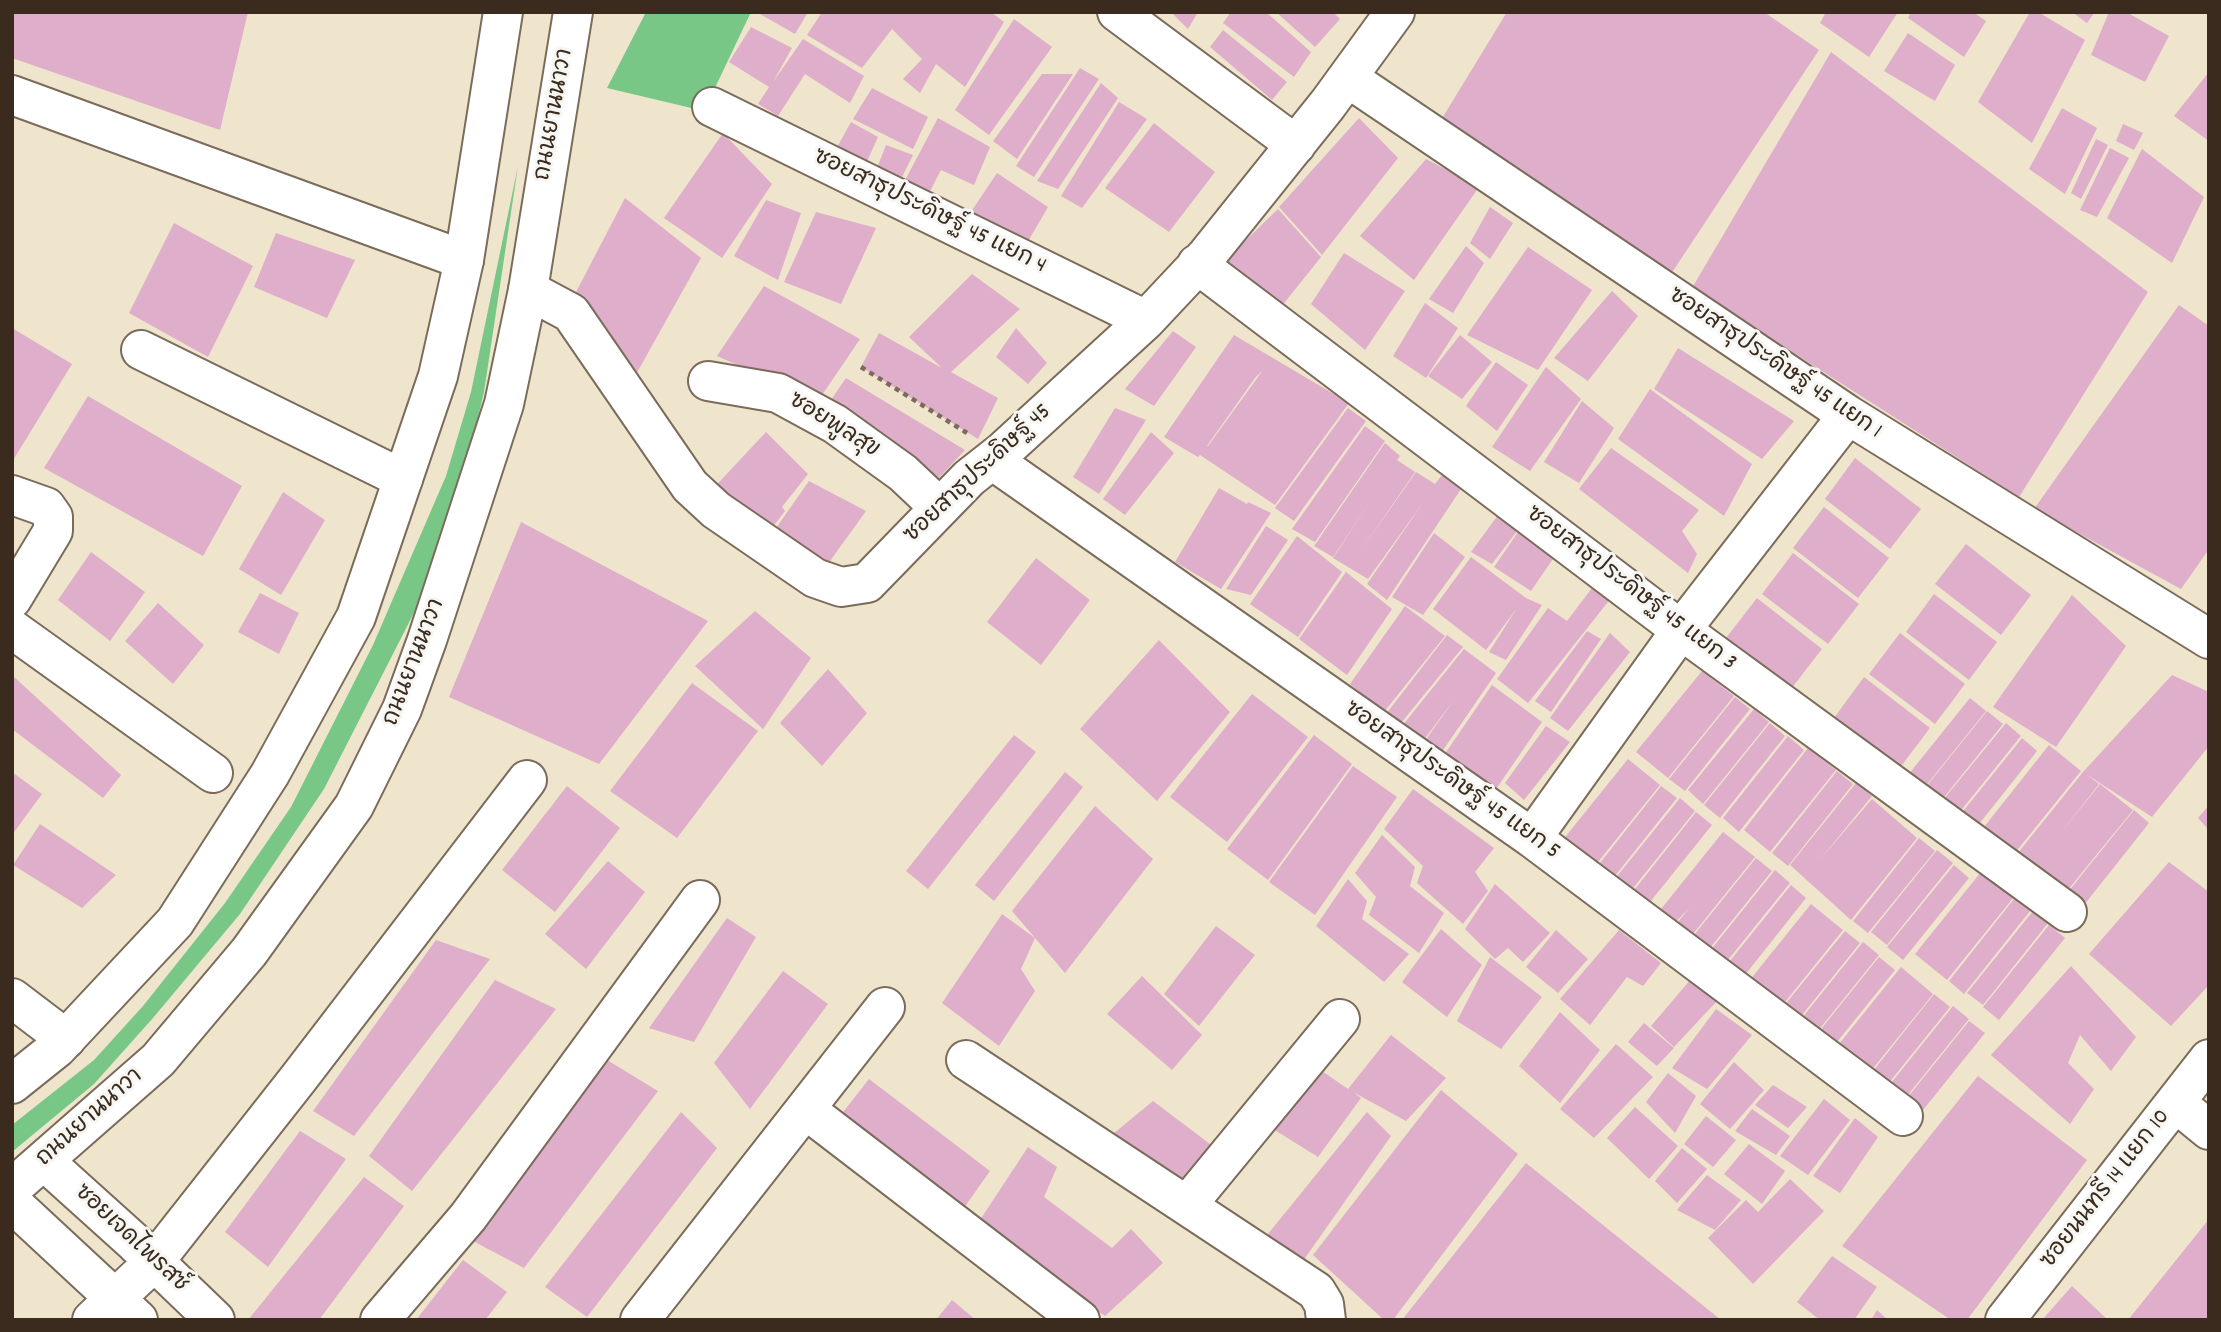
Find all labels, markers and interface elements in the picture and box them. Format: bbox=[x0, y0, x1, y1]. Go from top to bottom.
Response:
street label: ถนนยานนาวา bbox=[531, 47, 581, 183]
street label: ซอยสาธุประดิษฐ์ 45 แยก 4 bbox=[808, 144, 1050, 282]
street label: ซอยสาธุประดิษฐ์ 45 แยก 1 bbox=[1662, 283, 1886, 447]
street label: ซอยพูลสุข bbox=[782, 388, 884, 466]
street label: ซอยสาธุประดิษฐ์ 45 bbox=[900, 400, 1058, 550]
street label: ซอยสาธุประดิษฐ์ 45 แยก 3 bbox=[1519, 502, 1741, 678]
street label: ถนนยานนาวา bbox=[379, 596, 453, 730]
street label: ซอยสาธุประดิษฐ์ 45 แยก 5 bbox=[1338, 697, 1564, 867]
street label: ถนนยานนาวา bbox=[32, 1064, 150, 1174]
street label: ซอยนนทรี 14 แยก 10 bbox=[2036, 1105, 2178, 1275]
street label: ซอยเจดไพรสซ์ bbox=[67, 1180, 193, 1300]

